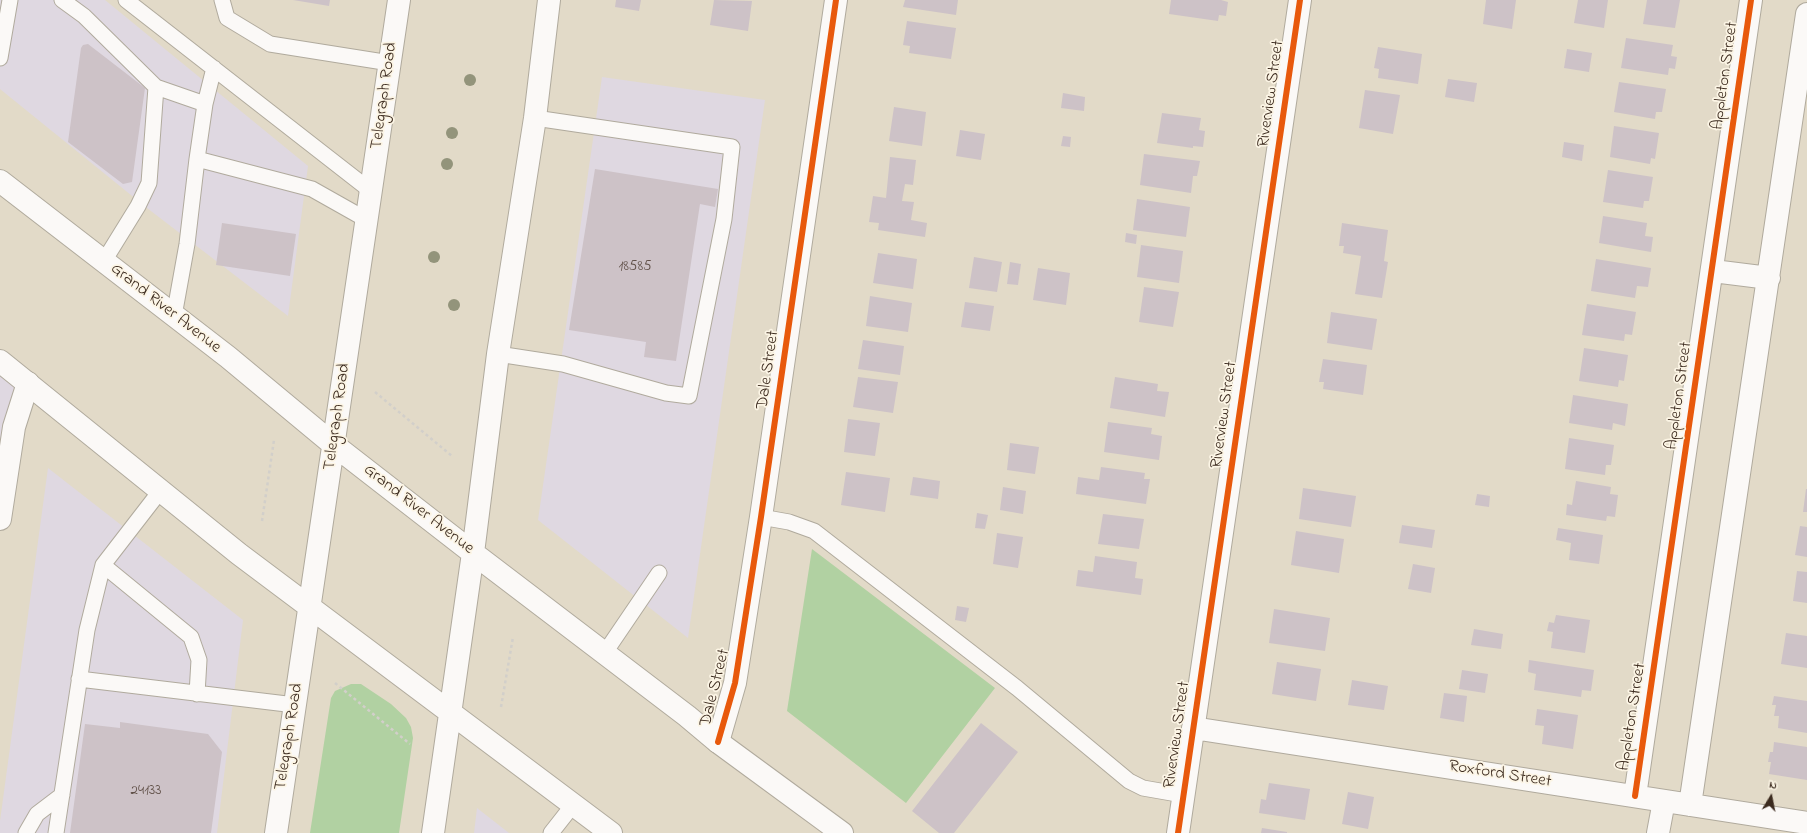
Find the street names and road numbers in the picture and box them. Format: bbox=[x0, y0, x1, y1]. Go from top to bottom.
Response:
street label: Appleton Street bbox=[1708, 21, 1744, 131]
street label: Riverview Street bbox=[1254, 39, 1290, 149]
street label: Telegraph Road bbox=[367, 41, 403, 151]
street label: Grand River Avenue bbox=[106, 259, 224, 359]
street label: Dale Street bbox=[753, 329, 785, 411]
street label: Appleton Street bbox=[1662, 341, 1698, 451]
street label: Riverview Street bbox=[1207, 360, 1243, 470]
street label: Telegraph Road bbox=[320, 362, 356, 472]
street label: Grand River Avenue bbox=[359, 460, 477, 560]
street label: Dale Street bbox=[697, 647, 735, 729]
street label: Appleton Street bbox=[1614, 662, 1652, 772]
street label: Riverview Street bbox=[1160, 680, 1196, 790]
street label: Telegraph Road bbox=[271, 682, 309, 792]
street label: Roxford Street bbox=[1447, 757, 1553, 793]

